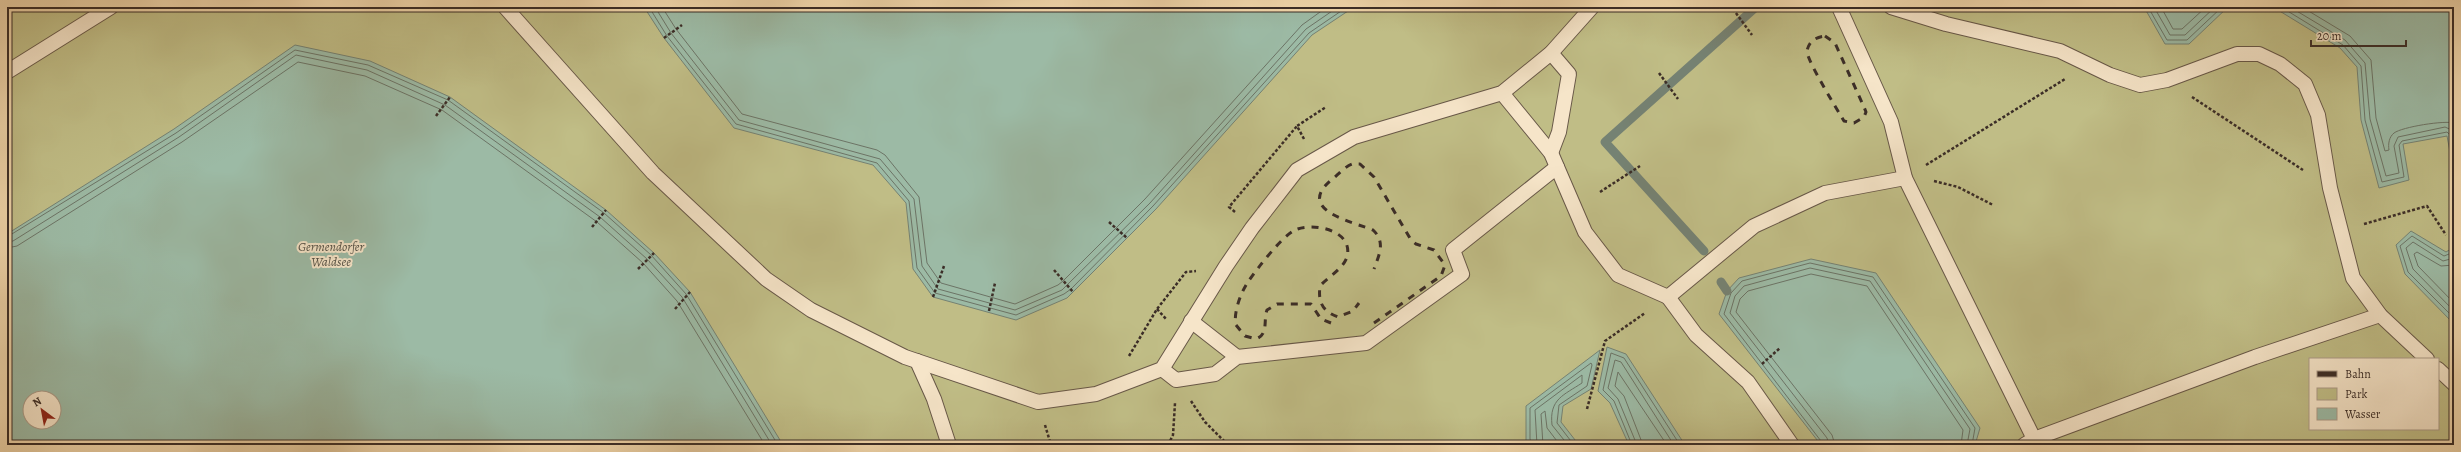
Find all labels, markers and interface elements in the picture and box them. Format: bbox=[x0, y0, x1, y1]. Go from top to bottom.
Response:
scale bar bbox=[2311, 22, 2406, 48]
text: 20 m bbox=[2317, 28, 2341, 44]
water label: Germendorfer Waldsee bbox=[298, 238, 364, 270]
legend bbox=[2309, 358, 2439, 430]
text: Bahn bbox=[2345, 366, 2371, 382]
text: Park bbox=[2345, 386, 2368, 402]
north arrow bbox=[22, 390, 62, 430]
text: N bbox=[30, 393, 44, 410]
text: Wasser bbox=[2344, 406, 2381, 422]

